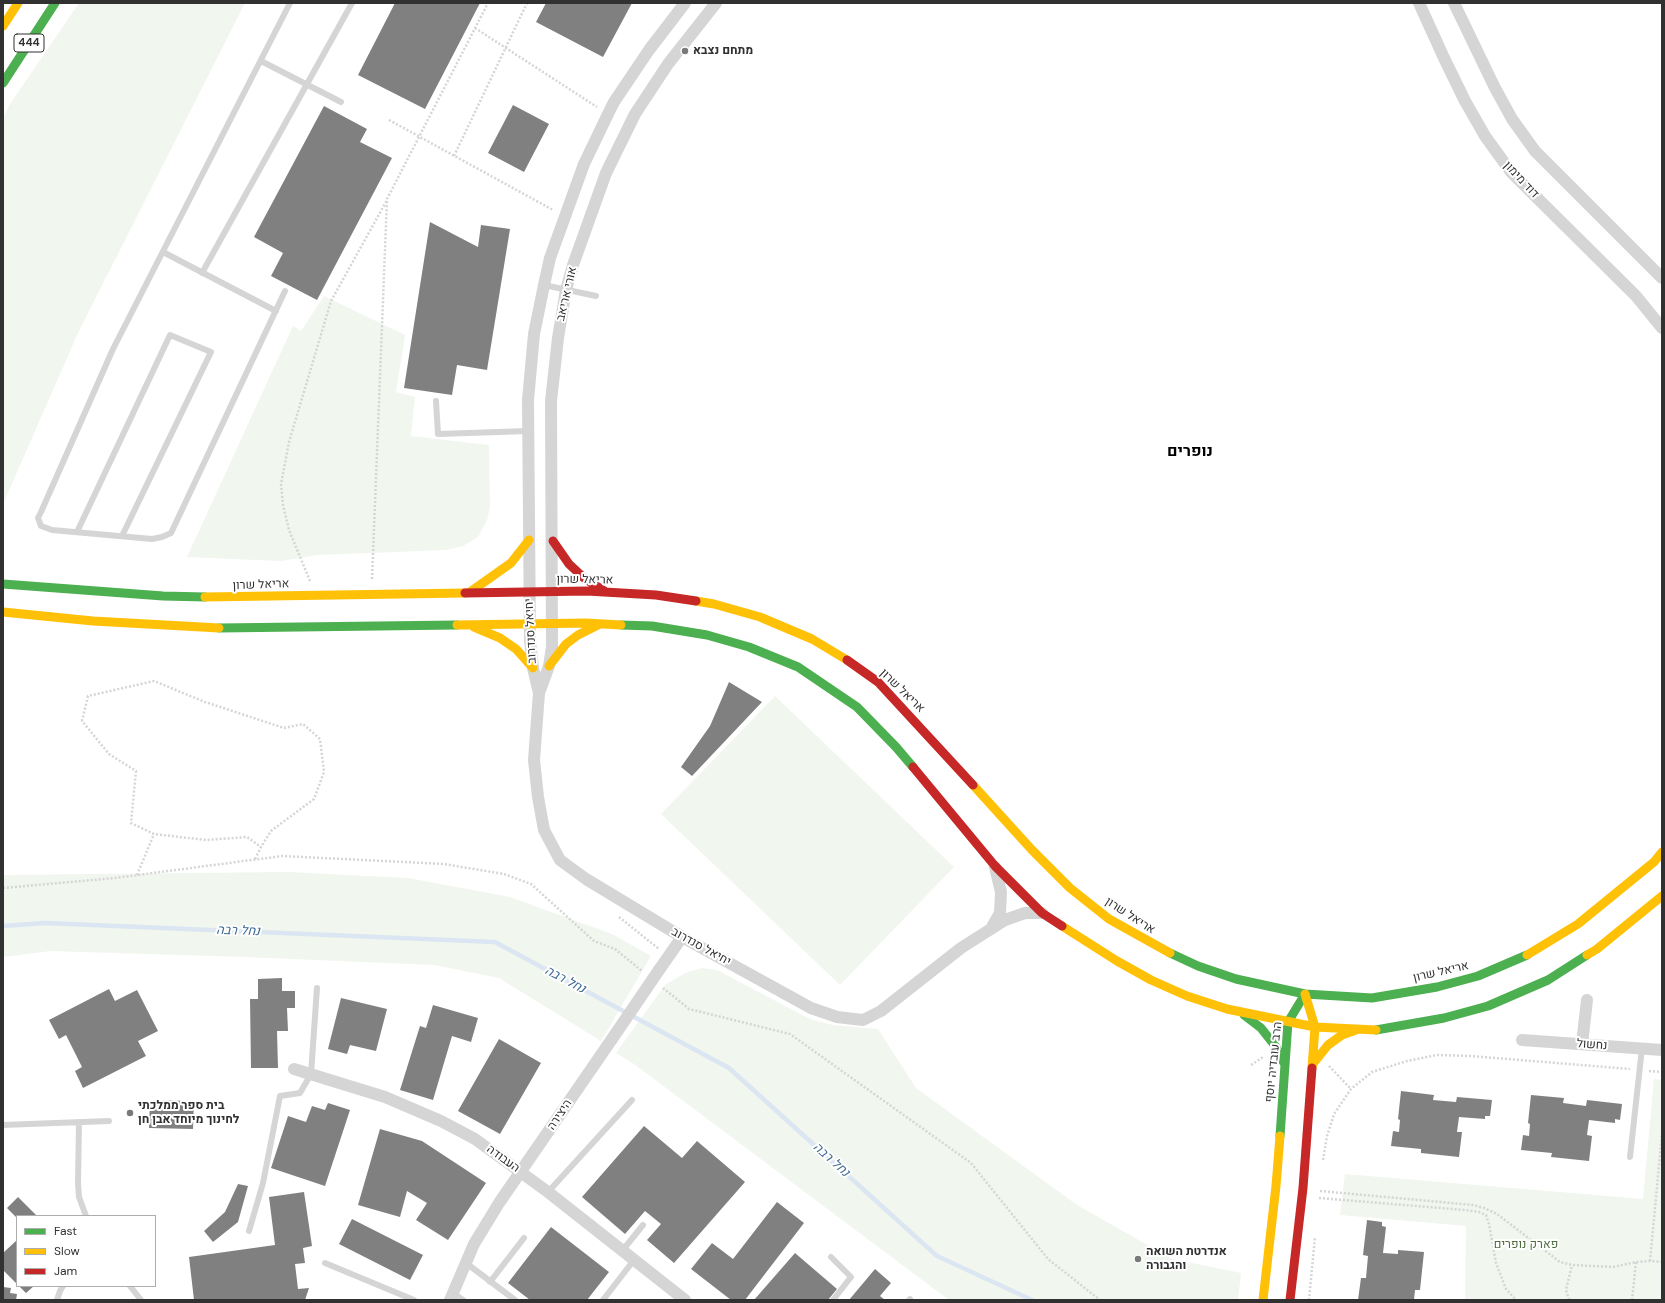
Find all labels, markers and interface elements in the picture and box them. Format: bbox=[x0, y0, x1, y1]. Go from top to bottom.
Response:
road number: 444 bbox=[14, 34, 44, 52]
place label: מתחם נצבא bbox=[693, 44, 753, 58]
marker: מתחם נצבא bbox=[680, 46, 690, 56]
street label: דוד מימון bbox=[1500, 159, 1542, 201]
street label: אורי אריאב bbox=[554, 266, 580, 322]
district label: נופרים bbox=[1167, 442, 1213, 462]
street label: אריאל שרון bbox=[557, 572, 613, 588]
street label: אריאל שרון bbox=[232, 577, 290, 593]
street label: יחיאל סנדרוב bbox=[522, 598, 540, 664]
street label: אריאל שרון bbox=[877, 666, 927, 716]
street label: אריאל שרון bbox=[1102, 895, 1158, 937]
water label: נחל רבה bbox=[216, 922, 260, 940]
street label: יחיאל סנדרוב bbox=[669, 925, 733, 969]
street label: אריאל שרון bbox=[1412, 959, 1470, 985]
water label: נחל רבה bbox=[542, 963, 588, 997]
street label: הרב עובדיה יוסף bbox=[1263, 1021, 1285, 1103]
street label: נחשול bbox=[1576, 1037, 1608, 1053]
street label: היצירה bbox=[545, 1097, 575, 1133]
place label: בית ספר ממלכתי לחינוך מיוחד אבן חן bbox=[138, 1099, 239, 1127]
marker: בית ספר ממלכתי לחינוך מיוחד אבן חן bbox=[125, 1108, 135, 1118]
water label: נחל רבה bbox=[810, 1140, 852, 1180]
street label: העבודה bbox=[484, 1142, 522, 1176]
legend bbox=[16, 1215, 156, 1287]
text: Fast bbox=[54, 1223, 77, 1239]
park label: פארק נופרים bbox=[1494, 1238, 1558, 1252]
text: Slow bbox=[54, 1243, 80, 1259]
place label: אנדרטת השואה והגבורה bbox=[1146, 1245, 1227, 1273]
marker: אנדרטת השואה והגבורה bbox=[1133, 1254, 1143, 1264]
text: Jam bbox=[54, 1263, 77, 1279]

